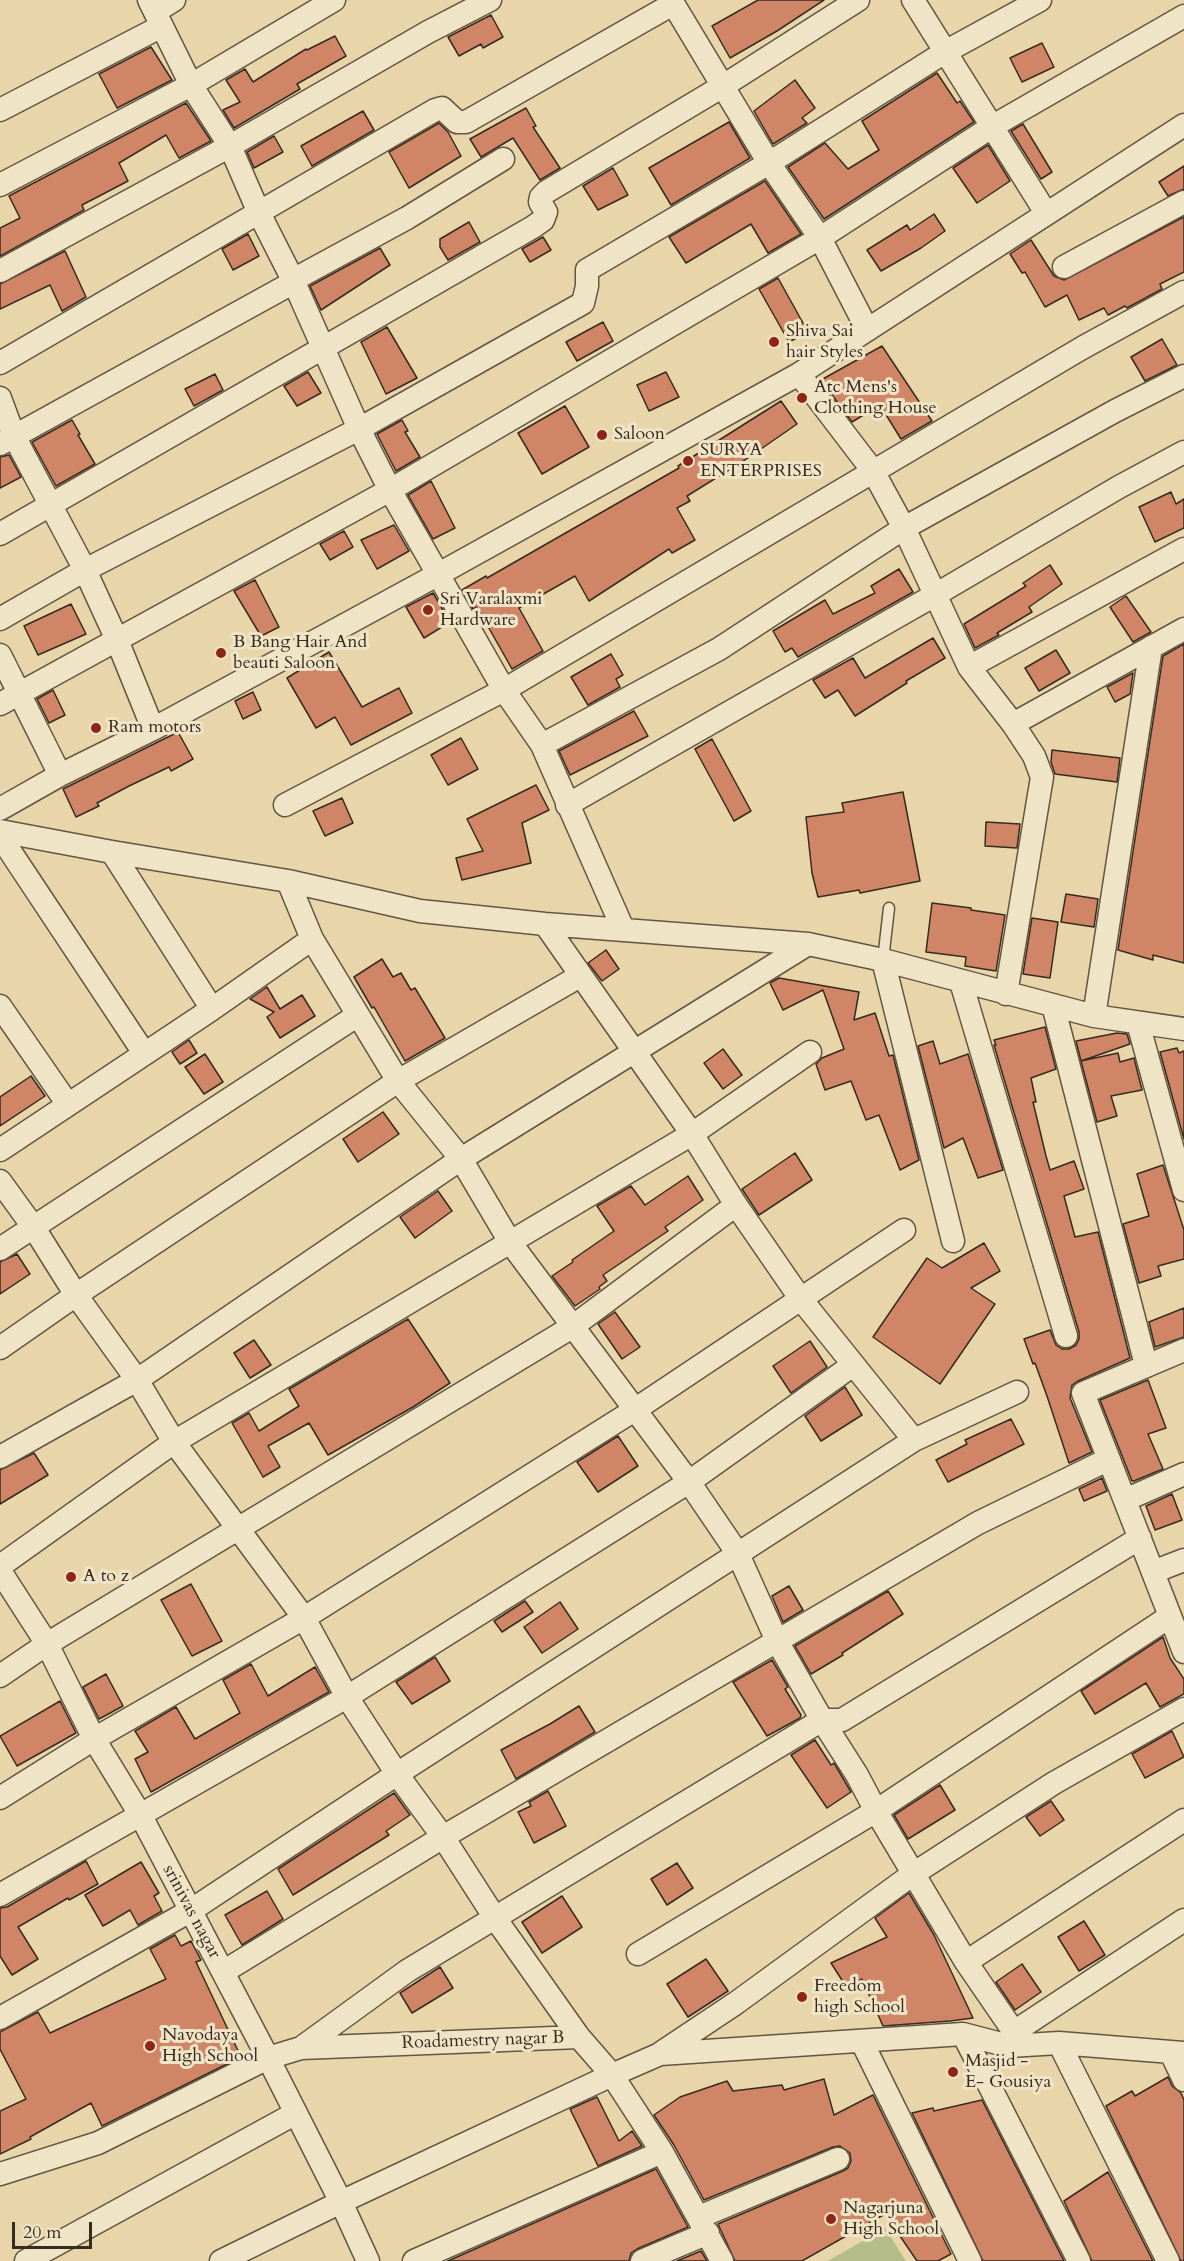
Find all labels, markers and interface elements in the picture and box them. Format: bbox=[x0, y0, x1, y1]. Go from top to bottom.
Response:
place label: Shiva Sai hair Styles bbox=[786, 321, 863, 364]
marker: Shiva Sai hair Styles bbox=[767, 335, 781, 349]
place label: Atc Mens's Clothing House bbox=[814, 377, 937, 420]
marker: Atc Mens's Clothing House bbox=[795, 391, 809, 405]
place label: Saloon bbox=[614, 424, 665, 446]
marker: Saloon bbox=[595, 428, 609, 442]
place label: SURYA ENTERPRISES bbox=[700, 440, 822, 482]
marker: SURYA ENTERPRISES bbox=[681, 454, 695, 468]
place label: Sri Varalaxmi Hardware bbox=[440, 589, 542, 632]
marker: Sri Varalaxmi Hardware bbox=[421, 603, 435, 617]
place label: B Bang Hair And beauti Saloon bbox=[233, 632, 367, 674]
marker: B Bang Hair And beauti Saloon bbox=[214, 646, 228, 660]
place label: Ram motors bbox=[108, 717, 201, 739]
marker: Ram motors bbox=[89, 721, 103, 735]
place label: A to z bbox=[83, 1566, 129, 1588]
marker: A to z bbox=[64, 1570, 78, 1584]
street label: srinivas nagar bbox=[157, 1861, 225, 1963]
place label: Freedom high School bbox=[814, 1976, 905, 2018]
marker: Freedom high School bbox=[795, 1990, 809, 2004]
place label: Navodaya High School bbox=[162, 2025, 258, 2068]
street label: Roadamestry nagar B bbox=[401, 2027, 565, 2055]
marker: Navodaya High School bbox=[143, 2039, 157, 2053]
place label: Masjid - E- Gousiya bbox=[965, 2051, 1051, 2094]
marker: Masjid - E- Gousiya bbox=[946, 2065, 960, 2079]
place label: Nagarjuna High School bbox=[843, 2198, 939, 2240]
scale bar bbox=[15, 2210, 94, 2248]
marker: Nagarjuna High School bbox=[824, 2212, 838, 2226]
text: 20 m bbox=[23, 2220, 62, 2245]

